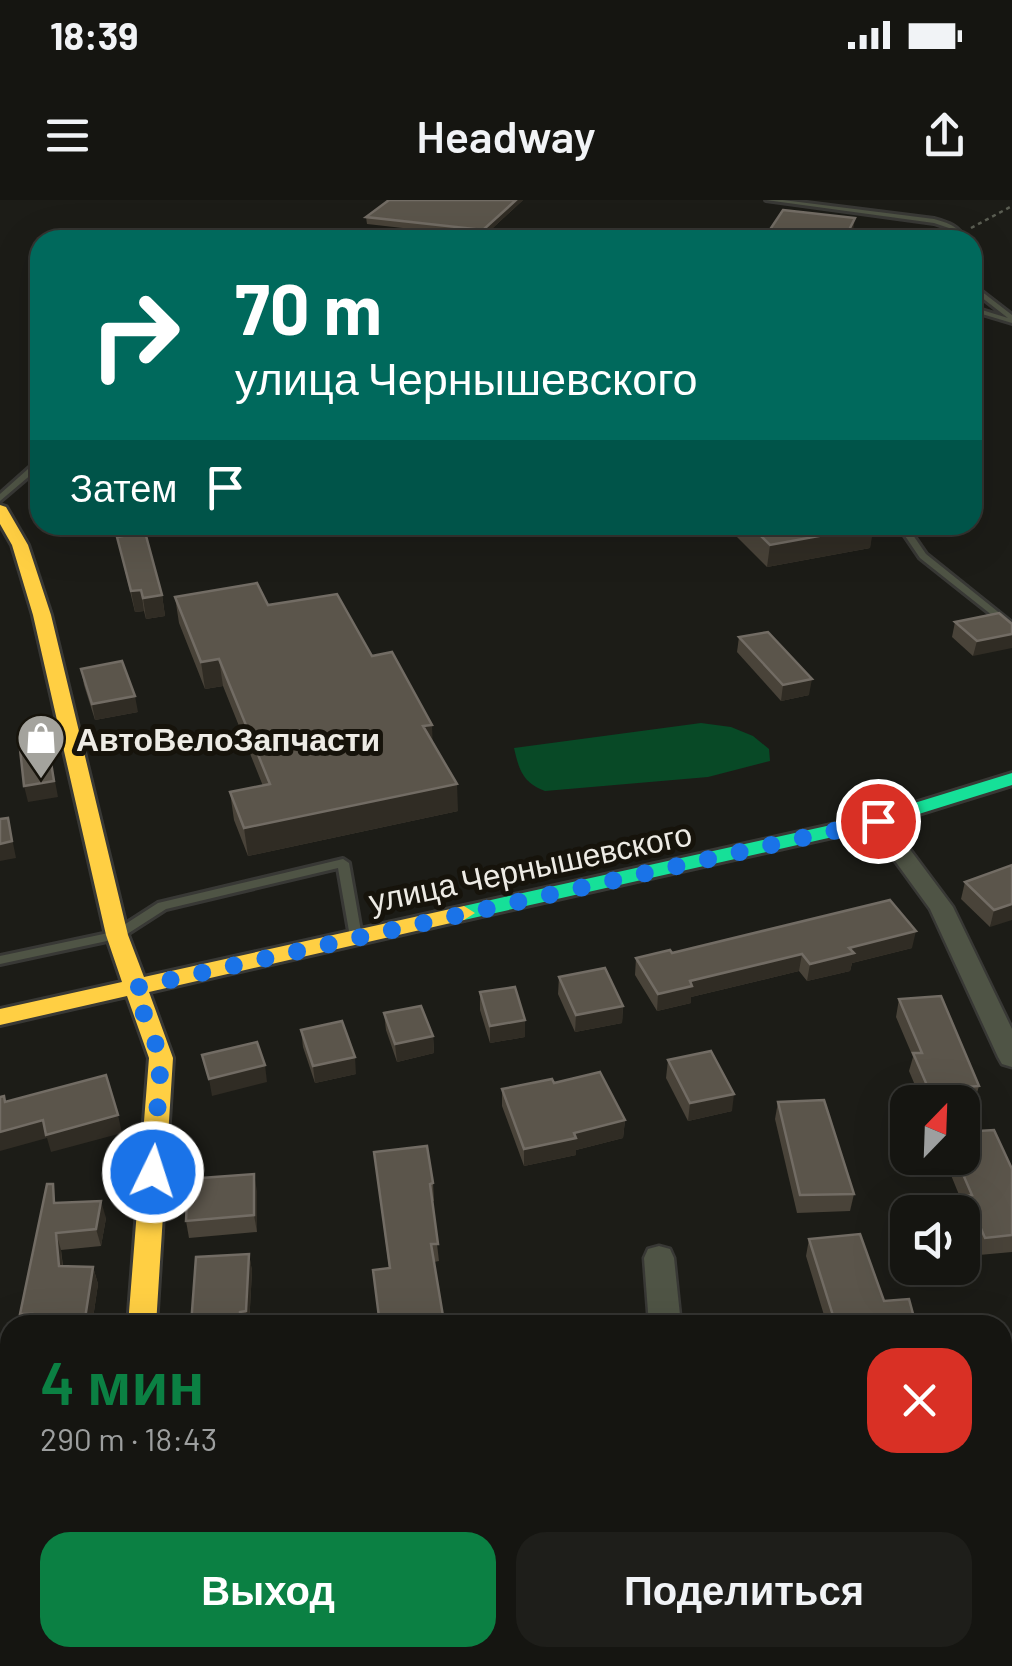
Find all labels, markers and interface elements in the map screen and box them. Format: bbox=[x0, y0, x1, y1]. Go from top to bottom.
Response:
text: 18:39 bbox=[50, 12, 139, 58]
icon: menu bbox=[40, 108, 95, 163]
text: Headway bbox=[416, 108, 596, 162]
icon: share bbox=[917, 108, 972, 163]
text: 70 m bbox=[235, 265, 382, 349]
icon: right bbox=[70, 270, 200, 400]
text: улица Чернышевского bbox=[235, 350, 698, 404]
icon: arrive bbox=[198, 460, 253, 515]
text: Затем bbox=[70, 464, 178, 510]
shop icon: АвтоВелоЗапчасти bbox=[15, 712, 67, 780]
place label: АвтоВелоЗапчасти bbox=[76, 719, 380, 757]
pin bbox=[836, 779, 921, 864]
icon: arrive bbox=[851, 794, 906, 849]
street label: улица Чернышевского bbox=[365, 813, 695, 920]
north arrow bbox=[890, 1085, 980, 1175]
map controls bbox=[890, 1085, 980, 1285]
position arrow bbox=[101, 1120, 205, 1224]
button: sound bbox=[890, 1195, 980, 1285]
text: 4 мин bbox=[40, 1345, 205, 1417]
button: close bbox=[867, 1348, 972, 1453]
text: 290 m · 18:43 bbox=[40, 1419, 217, 1457]
button: Выход bbox=[40, 1532, 496, 1647]
button: Поделиться bbox=[516, 1532, 972, 1647]

